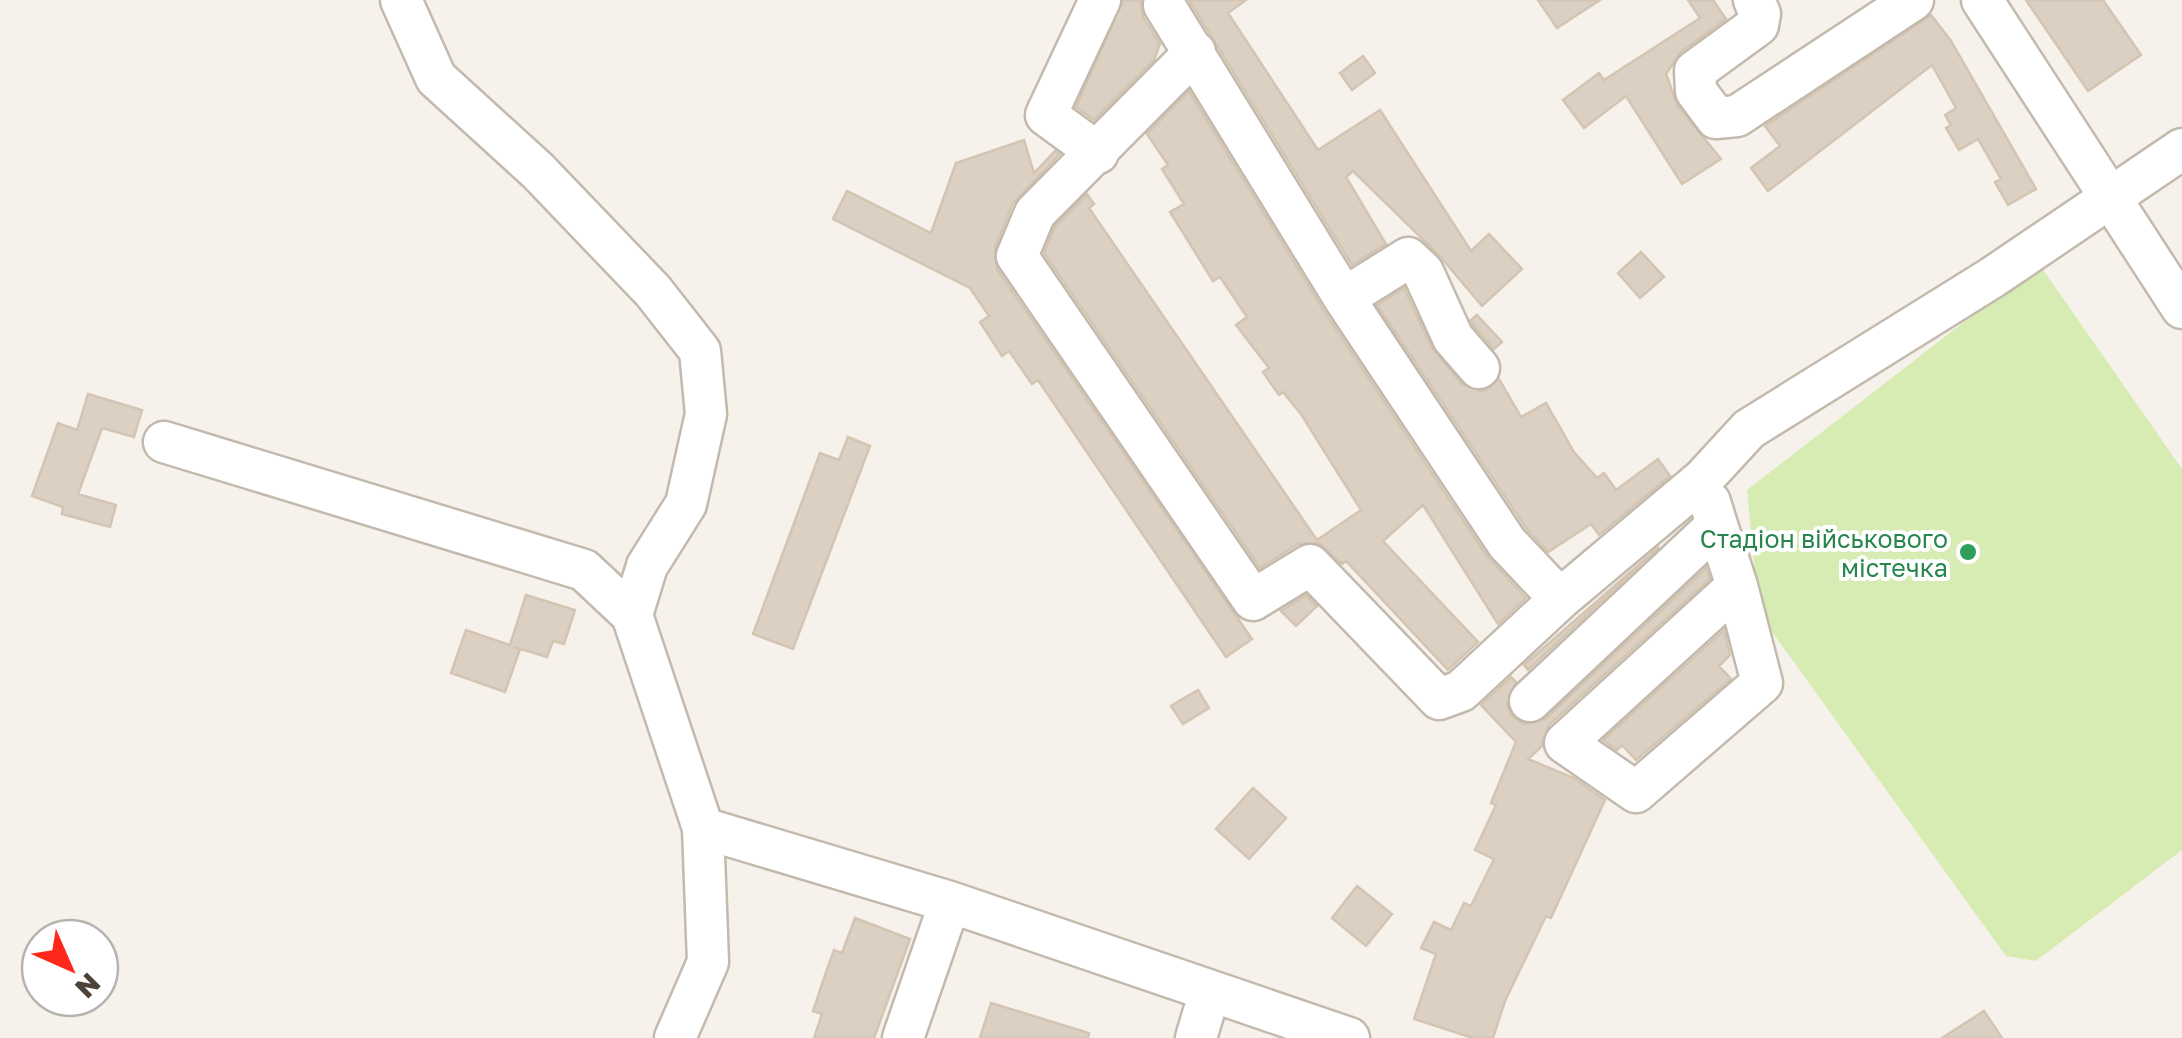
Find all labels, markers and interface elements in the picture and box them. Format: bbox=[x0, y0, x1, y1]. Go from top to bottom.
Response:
place label: Стадіон військового містечка bbox=[1700, 523, 1948, 583]
marker: Стадіон військового містечка bbox=[1957, 541, 1979, 563]
north arrow bbox=[20, 918, 120, 1018]
text: N bbox=[69, 967, 107, 1005]

